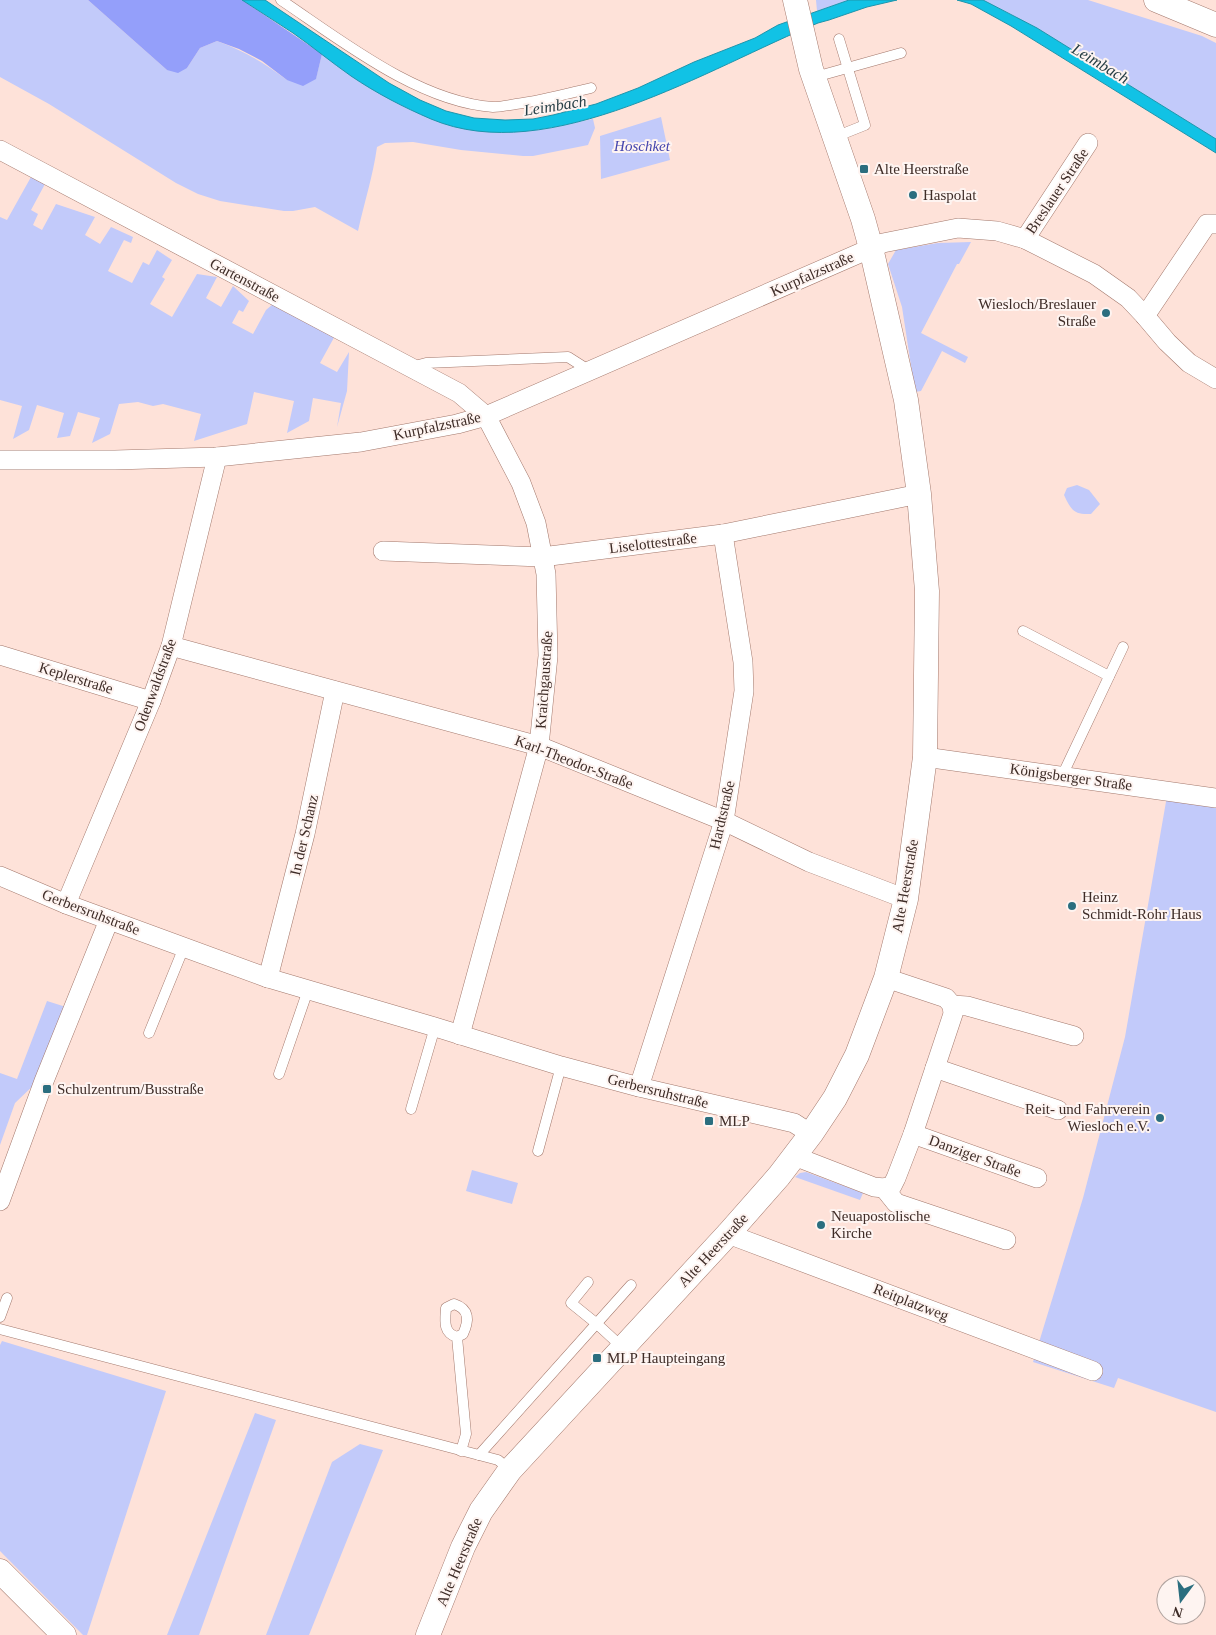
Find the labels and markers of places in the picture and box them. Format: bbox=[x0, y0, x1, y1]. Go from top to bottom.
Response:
place label: Alte Heerstraße bbox=[874, 161, 969, 177]
marker: Alte Heerstraße bbox=[858, 163, 870, 175]
place label: Haspolat bbox=[923, 187, 977, 203]
marker: Haspolat bbox=[907, 189, 919, 201]
place label: Wiesloch/Breslauer Straße bbox=[978, 296, 1096, 329]
marker: Wiesloch/Breslauer Straße bbox=[1100, 307, 1112, 319]
place label: Heinz Schmidt-Rohr Haus bbox=[1082, 889, 1202, 922]
marker: Heinz Schmidt-Rohr Haus bbox=[1066, 900, 1078, 912]
place label: Schulzentrum/Busstraße bbox=[57, 1081, 204, 1097]
marker: Schulzentrum/Busstraße bbox=[41, 1083, 53, 1095]
place label: Reit- und Fahrverein Wiesloch e.V. bbox=[1025, 1101, 1150, 1134]
marker: Reit- und Fahrverein Wiesloch e.V. bbox=[1154, 1112, 1166, 1124]
place label: MLP bbox=[719, 1113, 750, 1129]
marker: MLP bbox=[703, 1115, 715, 1127]
place label: Neuapostolische Kirche bbox=[831, 1208, 930, 1241]
marker: Neuapostolische Kirche bbox=[815, 1219, 827, 1231]
place label: MLP Haupteingang bbox=[607, 1350, 726, 1366]
marker: MLP Haupteingang bbox=[591, 1352, 603, 1364]

